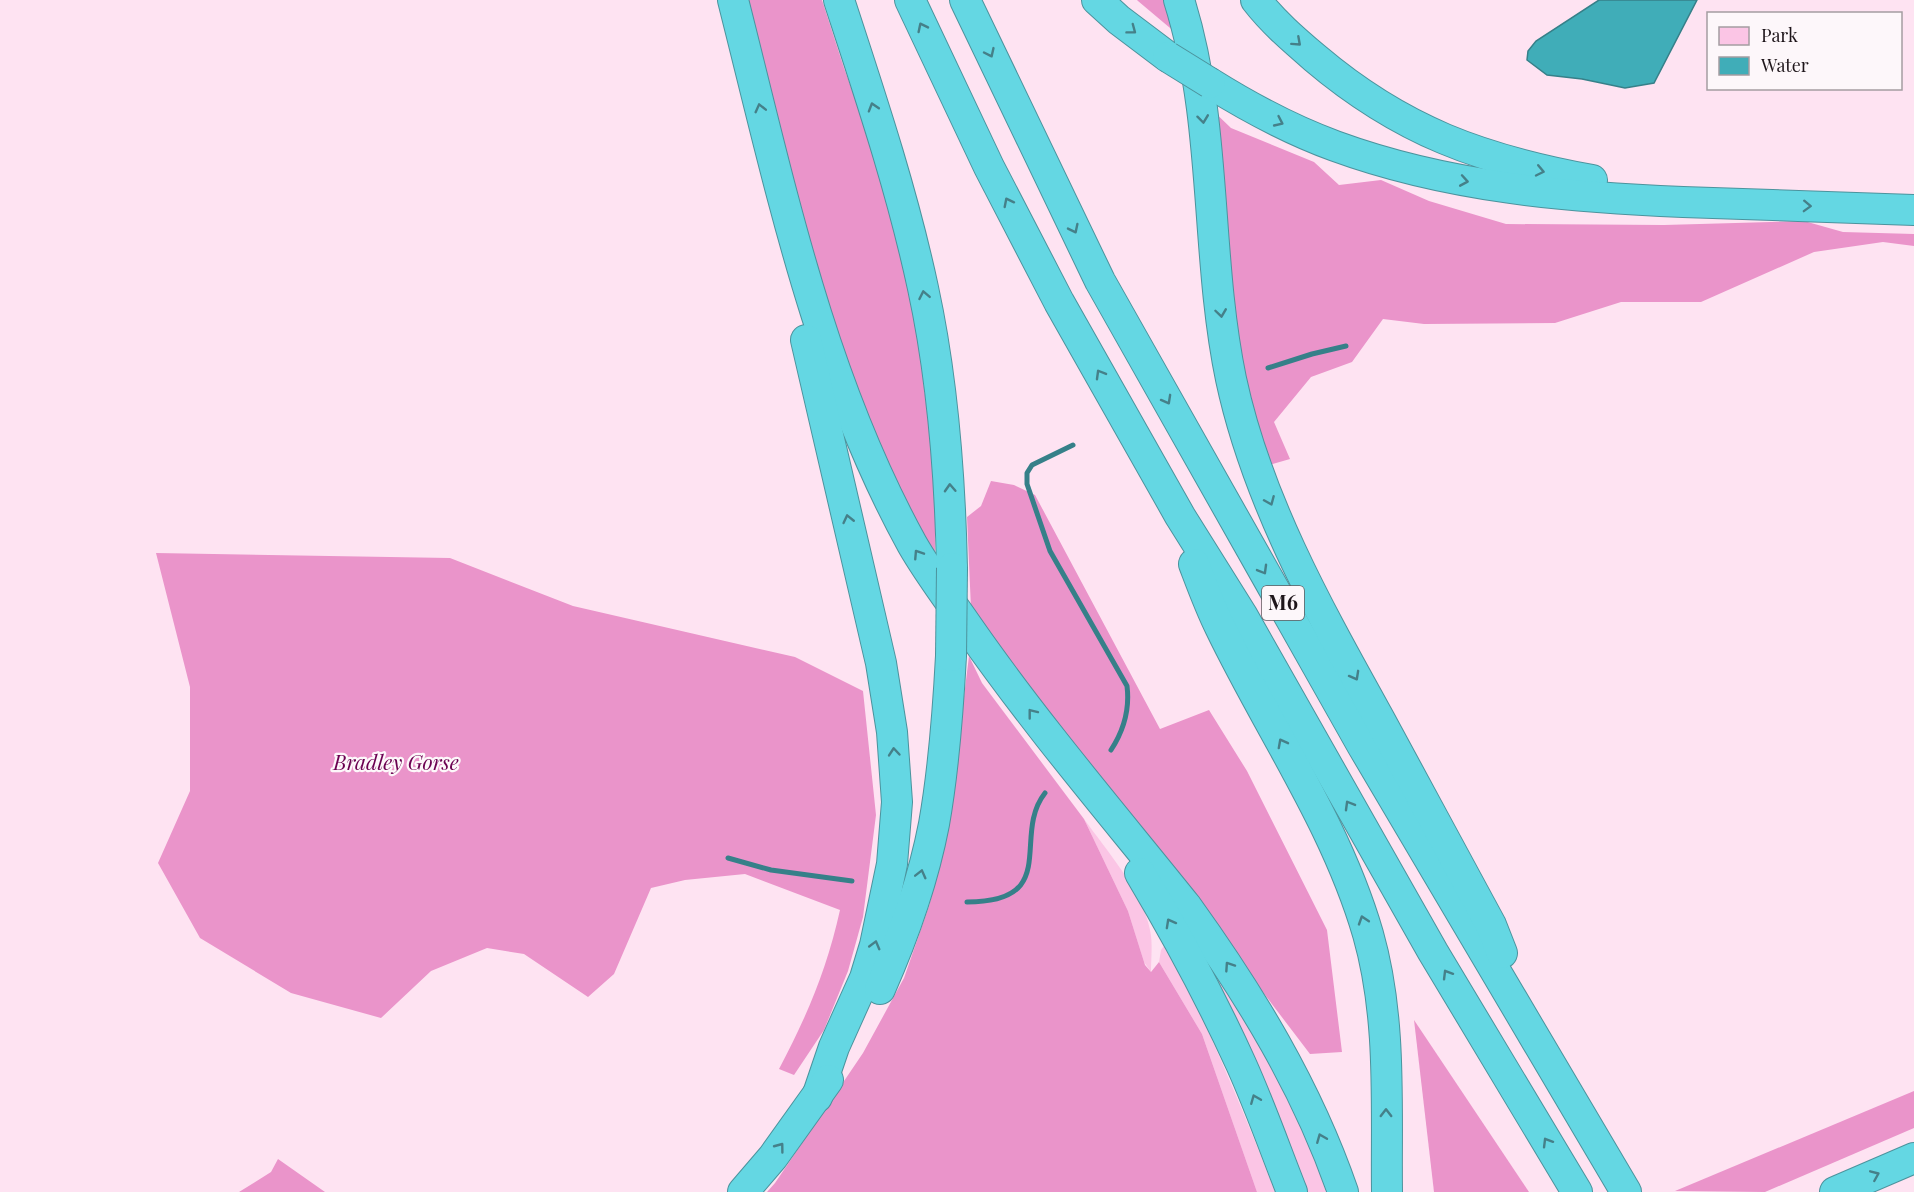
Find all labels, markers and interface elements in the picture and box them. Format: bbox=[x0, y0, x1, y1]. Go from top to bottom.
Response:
legend bbox=[1707, 12, 1902, 90]
one-way arrow bbox=[918, 22, 930, 33]
one-way arrow bbox=[1125, 22, 1136, 33]
text: Park bbox=[1761, 23, 1798, 47]
one-way arrow bbox=[1290, 35, 1301, 46]
one-way arrow bbox=[982, 46, 994, 57]
text: Water bbox=[1760, 53, 1809, 77]
one-way arrow bbox=[868, 102, 880, 113]
one-way arrow bbox=[755, 103, 768, 113]
one-way arrow bbox=[1197, 114, 1209, 123]
one-way arrow bbox=[1272, 115, 1283, 127]
one-way arrow bbox=[1535, 164, 1545, 177]
one-way arrow bbox=[1459, 174, 1469, 187]
one-way arrow bbox=[1003, 198, 1015, 209]
one-way arrow bbox=[1803, 200, 1812, 213]
one-way arrow bbox=[1067, 222, 1079, 233]
one-way arrow bbox=[918, 290, 931, 300]
one-way arrow bbox=[1215, 308, 1227, 318]
one-way arrow bbox=[1096, 370, 1107, 380]
one-way arrow bbox=[1160, 394, 1171, 404]
one-way arrow bbox=[943, 484, 956, 493]
one-way arrow bbox=[1263, 495, 1275, 506]
one-way arrow bbox=[842, 515, 855, 525]
one-way arrow bbox=[915, 550, 926, 561]
one-way arrow bbox=[1256, 564, 1268, 574]
road number: M6 bbox=[1262, 586, 1304, 620]
one-way arrow bbox=[1348, 670, 1359, 680]
one-way arrow bbox=[1029, 709, 1040, 720]
one-way arrow bbox=[1277, 738, 1289, 749]
park label: Bradley Gorse bbox=[332, 747, 459, 775]
one-way arrow bbox=[888, 747, 901, 756]
one-way arrow bbox=[1345, 801, 1357, 811]
one-way arrow bbox=[914, 870, 927, 880]
one-way arrow bbox=[1358, 915, 1370, 926]
one-way arrow bbox=[1166, 919, 1177, 930]
one-way arrow bbox=[868, 940, 880, 950]
one-way arrow bbox=[1225, 962, 1236, 973]
one-way arrow bbox=[1442, 970, 1454, 980]
one-way arrow bbox=[1250, 1094, 1262, 1105]
one-way arrow bbox=[1380, 1108, 1392, 1117]
one-way arrow bbox=[1316, 1133, 1328, 1144]
one-way arrow bbox=[1542, 1138, 1554, 1148]
one-way arrow bbox=[773, 1143, 784, 1154]
one-way arrow bbox=[1868, 1170, 1879, 1182]

